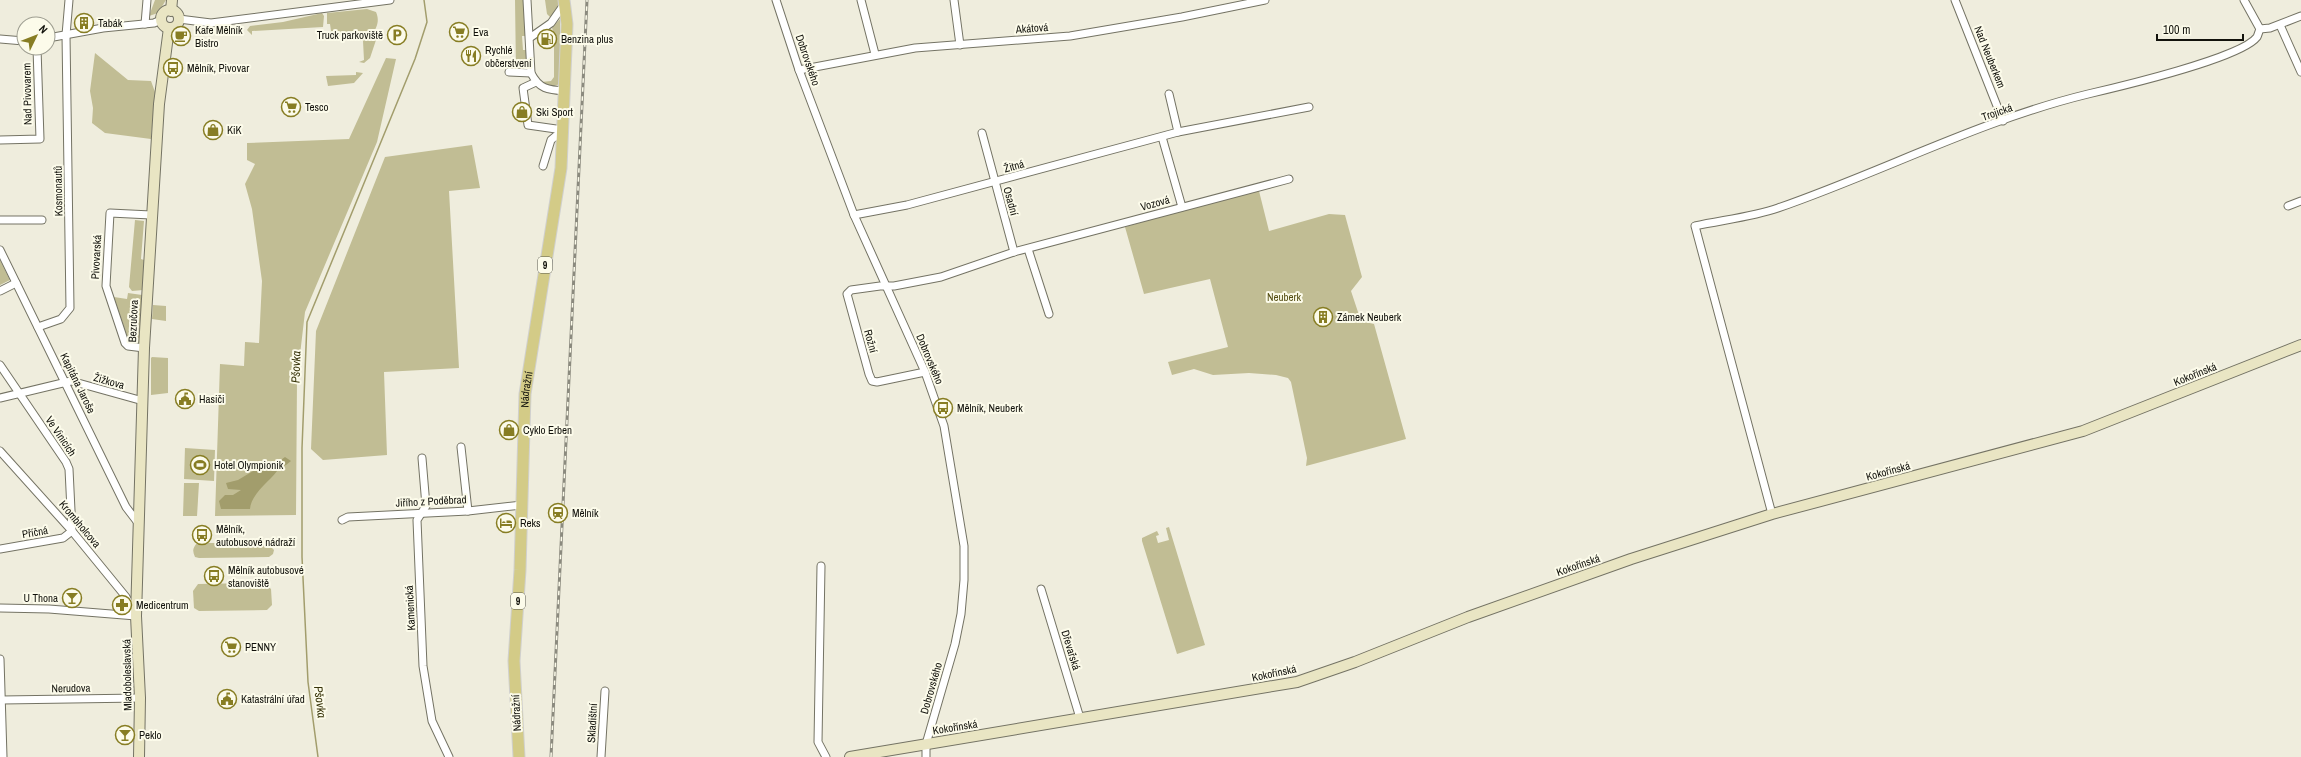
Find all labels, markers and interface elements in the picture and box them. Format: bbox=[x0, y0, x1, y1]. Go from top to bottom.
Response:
building icon: Tabák bbox=[73, 12, 95, 34]
north arrow bbox=[16, 16, 56, 56]
place label: Tabák bbox=[98, 16, 123, 30]
scale bar bbox=[2157, 16, 2243, 42]
street label: Akátová bbox=[1014, 20, 1049, 36]
supermarket icon: Eva bbox=[448, 21, 470, 43]
text: N bbox=[36, 22, 51, 36]
text: 100 m bbox=[2163, 22, 2190, 38]
place label: Kafe Mělník Bistro bbox=[195, 23, 243, 50]
parking icon: Truck parkoviště bbox=[386, 24, 408, 46]
street label: Nad Neuberkem bbox=[1971, 24, 2009, 90]
cafe icon: Kafe Mělník Bistro bbox=[170, 25, 192, 47]
place label: Eva bbox=[473, 25, 489, 39]
place label: Truck parkoviště bbox=[317, 28, 383, 42]
fuel station icon: Benzina plus bbox=[536, 28, 558, 50]
place label: Benzina plus bbox=[561, 32, 614, 46]
street label: Dobrovského bbox=[793, 33, 823, 87]
place label: Rychlé občerstvení bbox=[485, 43, 532, 70]
restaurant icon: Rychlé občerstvení bbox=[460, 45, 482, 67]
bus stop icon: Mělník, Pivovar bbox=[162, 57, 184, 79]
place label: Mělník, Pivovar bbox=[187, 61, 249, 75]
street label: Nad Pivovarem bbox=[19, 63, 35, 125]
supermarket icon: Tesco bbox=[280, 96, 302, 118]
place label: Tesco bbox=[305, 100, 329, 114]
street label: Trojická bbox=[1980, 100, 2014, 124]
shop icon: Ski Sport bbox=[511, 101, 533, 123]
place label: Ski Sport bbox=[536, 105, 574, 119]
shop icon: KiK bbox=[202, 119, 224, 141]
place label: KiK bbox=[227, 123, 242, 137]
street label: Žitná bbox=[1002, 157, 1026, 175]
street label: Kosmonautů bbox=[51, 166, 65, 216]
street label: Osadní bbox=[1000, 185, 1022, 217]
street label: Vozová bbox=[1139, 192, 1171, 214]
street label: Pivovarská bbox=[88, 234, 104, 280]
road number: 9 bbox=[538, 257, 552, 273]
park label: Neuberk bbox=[1267, 290, 1302, 304]
street label: Bezručova bbox=[125, 299, 141, 343]
building icon: Zámek Neuberk bbox=[1312, 306, 1334, 328]
place label: Zámek Neuberk bbox=[1337, 310, 1402, 324]
street label: Rožní bbox=[861, 328, 881, 355]
street label: Dobrovského bbox=[913, 332, 947, 386]
street label: Kapitána Jaroše bbox=[57, 350, 99, 416]
water label: Pšovka bbox=[287, 350, 305, 383]
street label: Kokořínská bbox=[2171, 359, 2219, 389]
street label: Žižkova bbox=[92, 370, 126, 392]
street label: Nádražní bbox=[518, 370, 536, 408]
public building icon: Hasiči bbox=[174, 388, 196, 410]
place label: Hasiči bbox=[199, 392, 225, 406]
bus stop icon: Mělník, Neuberk bbox=[932, 397, 954, 419]
place label: Mělník, Neuberk bbox=[957, 401, 1023, 415]
street label: Ve Vinicích bbox=[42, 413, 80, 459]
shop icon: Cyklo Erben bbox=[498, 419, 520, 441]
place label: Cyklo Erben bbox=[523, 423, 572, 437]
sports icon: Hotel Olympionik bbox=[189, 454, 211, 476]
place label: Hotel Olympionik bbox=[214, 458, 284, 472]
street label: Kokořínská bbox=[1864, 458, 1912, 484]
street label: Jiřího z Poděbrad bbox=[395, 492, 467, 510]
street label: Krombholcova bbox=[56, 497, 104, 551]
station icon: Mělník bbox=[547, 502, 569, 524]
place label: Mělník bbox=[572, 506, 599, 520]
hotel icon: Reks bbox=[495, 512, 517, 534]
place label: Reks bbox=[520, 516, 541, 530]
place label: Mělník, autobusové nádraží bbox=[216, 522, 296, 549]
street label: Příčná bbox=[21, 523, 49, 541]
bus stop icon: Mělník, autobusové nádraží bbox=[191, 524, 213, 546]
street label: Kokořínská bbox=[1554, 551, 1602, 579]
place label: Mělník autobusové stanoviště bbox=[228, 563, 304, 590]
bus stop icon: Mělník autobusové stanoviště bbox=[203, 565, 225, 587]
street label: Kamenická bbox=[402, 585, 418, 631]
bar icon: U Thona bbox=[61, 587, 83, 609]
place label: U Thona bbox=[24, 591, 58, 605]
road number: 9 bbox=[511, 593, 525, 609]
pharmacy icon: Medicentrum bbox=[111, 594, 133, 616]
place label: Medicentrum bbox=[136, 598, 189, 612]
street label: Dřevařská bbox=[1058, 628, 1084, 672]
supermarket icon: PENNY bbox=[220, 636, 242, 658]
street label: Mladoboleslavská bbox=[119, 639, 135, 711]
place label: PENNY bbox=[245, 640, 276, 654]
street label: Dobrovského bbox=[917, 661, 945, 715]
street label: Kokořínská bbox=[1250, 661, 1298, 685]
street label: Nerudova bbox=[51, 681, 91, 695]
water label: Pšovka bbox=[310, 685, 330, 720]
public building icon: Katastrální úřad bbox=[216, 688, 238, 710]
place label: Katastrální úřad bbox=[241, 692, 305, 706]
street label: Nádražní bbox=[508, 694, 524, 732]
street label: Skladištní bbox=[584, 702, 600, 743]
street label: Kokořínská bbox=[932, 717, 978, 737]
bar icon: Peklo bbox=[114, 724, 136, 746]
place label: Peklo bbox=[139, 728, 162, 742]

